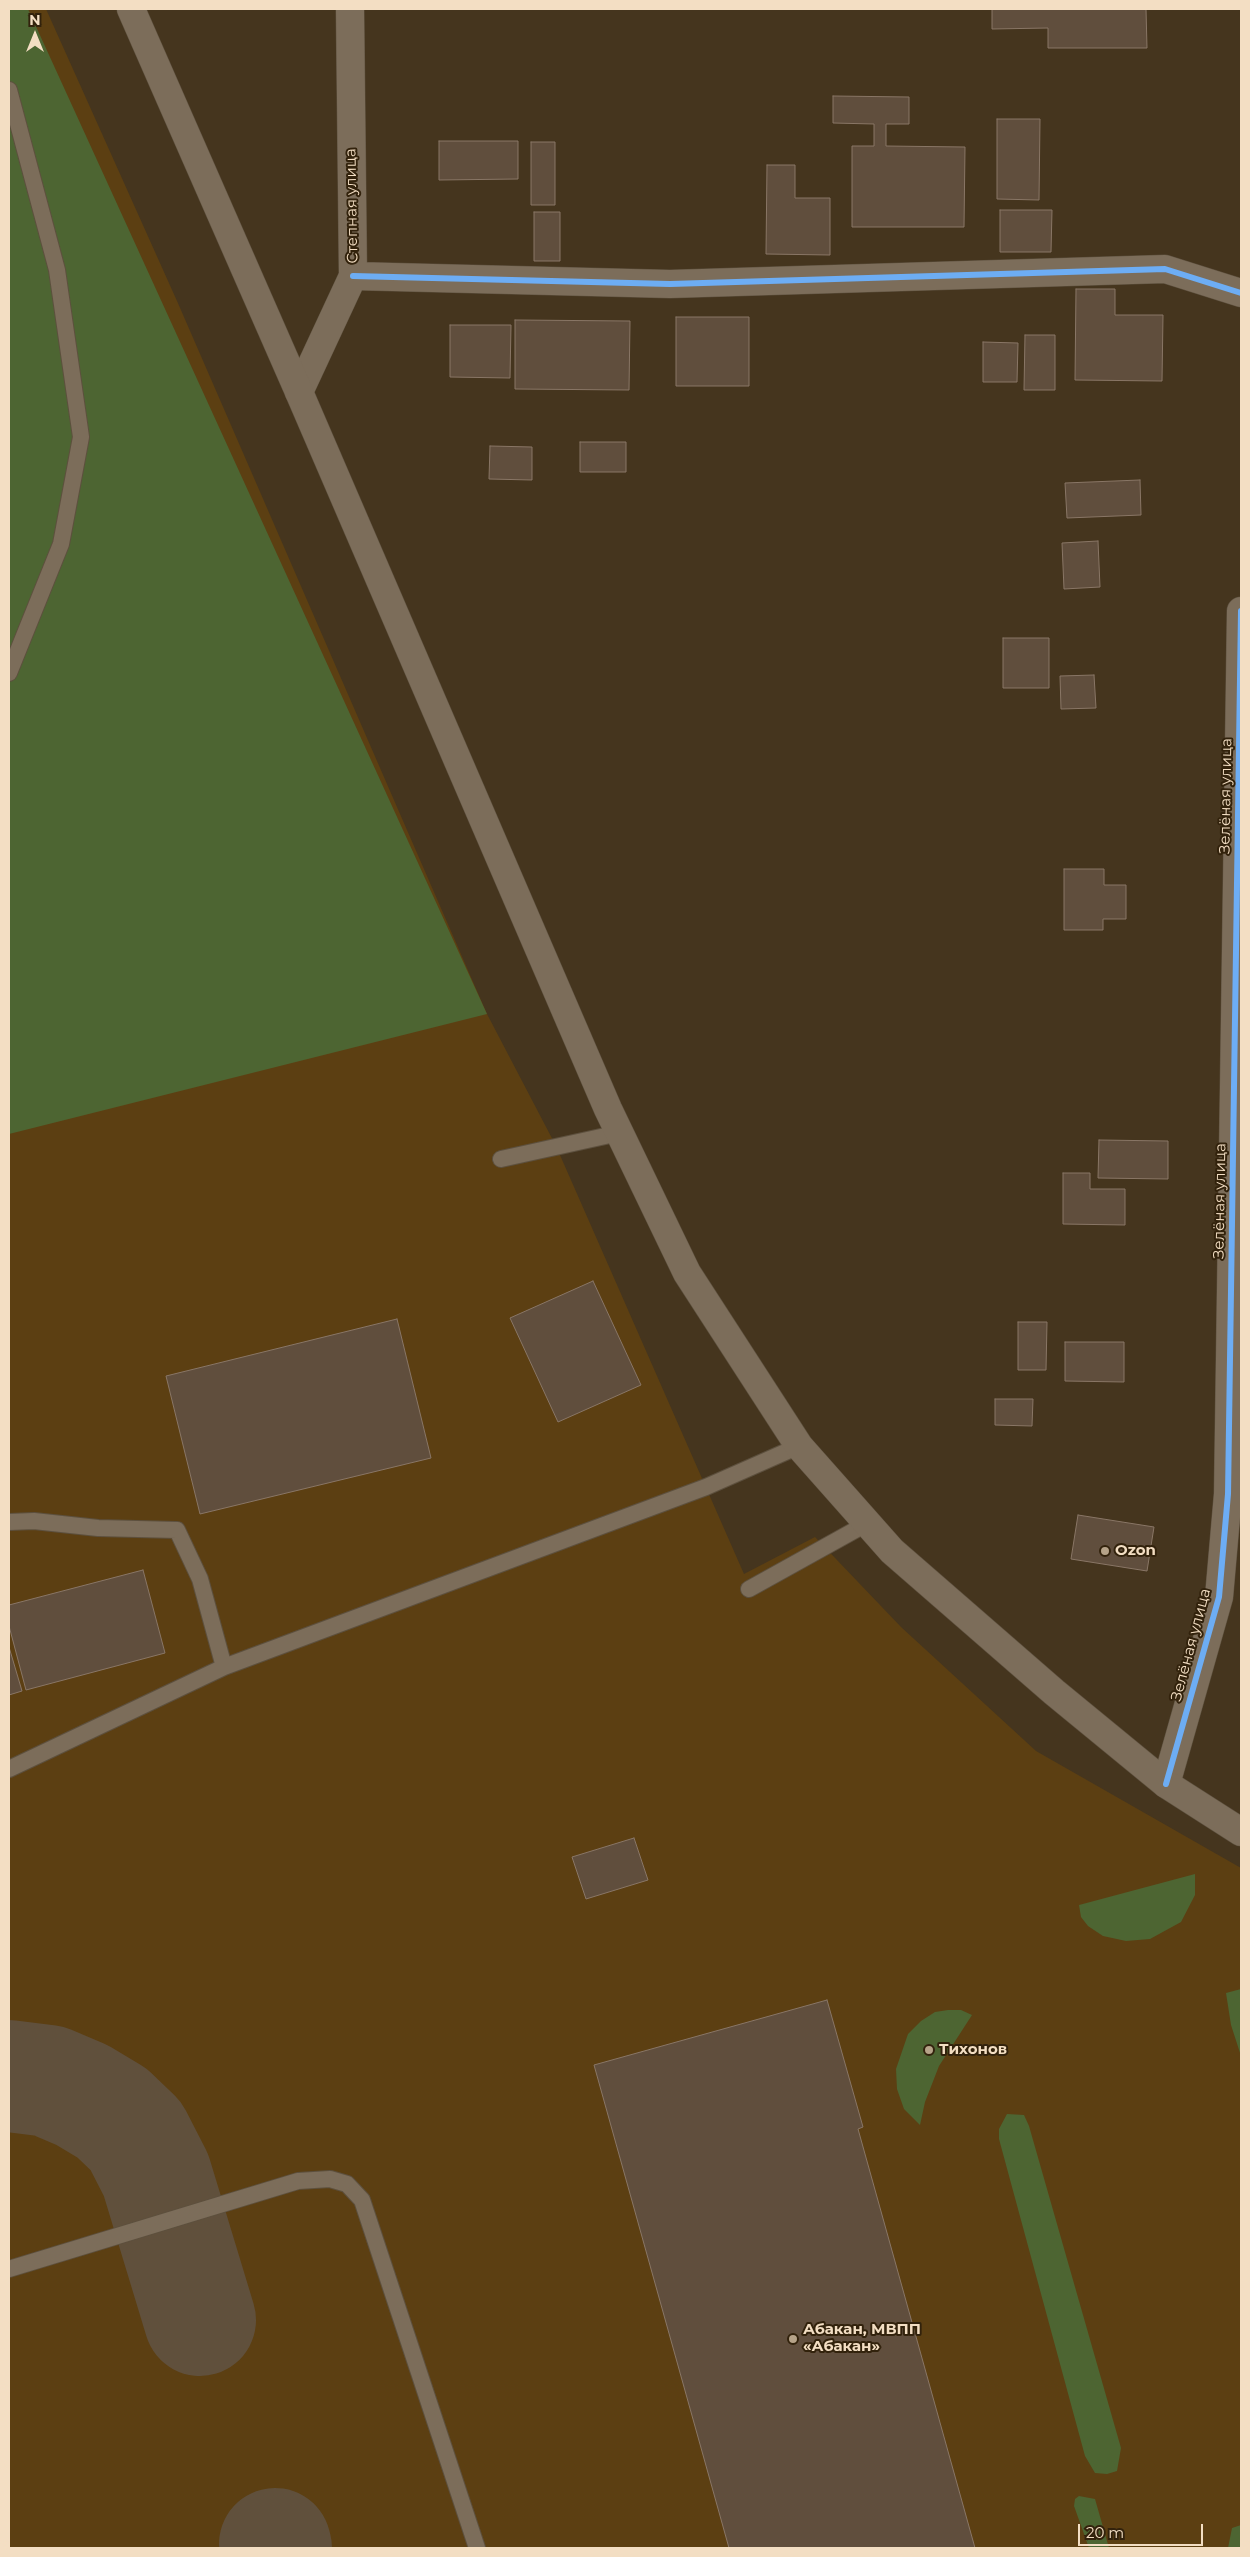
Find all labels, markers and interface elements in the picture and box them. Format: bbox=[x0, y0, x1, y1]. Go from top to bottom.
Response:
north arrow bbox=[10, 10, 60, 60]
text: N bbox=[29, 11, 41, 29]
street label: Степная улица bbox=[342, 148, 362, 264]
street label: Зелёная улица bbox=[1216, 738, 1236, 854]
street label: Зелёная улица bbox=[1210, 1143, 1230, 1259]
place label: Ozon bbox=[1115, 1542, 1156, 1560]
marker: Ozon bbox=[1099, 1545, 1111, 1557]
street label: Зелёная улица bbox=[1167, 1587, 1215, 1703]
place label: Тихонов bbox=[939, 2041, 1007, 2059]
marker: Тихонов bbox=[923, 2044, 935, 2056]
place label: Абакан, МВПП «Абакан» bbox=[803, 2321, 921, 2356]
marker: Абакан, МВПП «Абакан» bbox=[787, 2333, 799, 2345]
scale bar bbox=[1080, 2514, 1205, 2546]
text: 20 m bbox=[1086, 2523, 1124, 2542]

